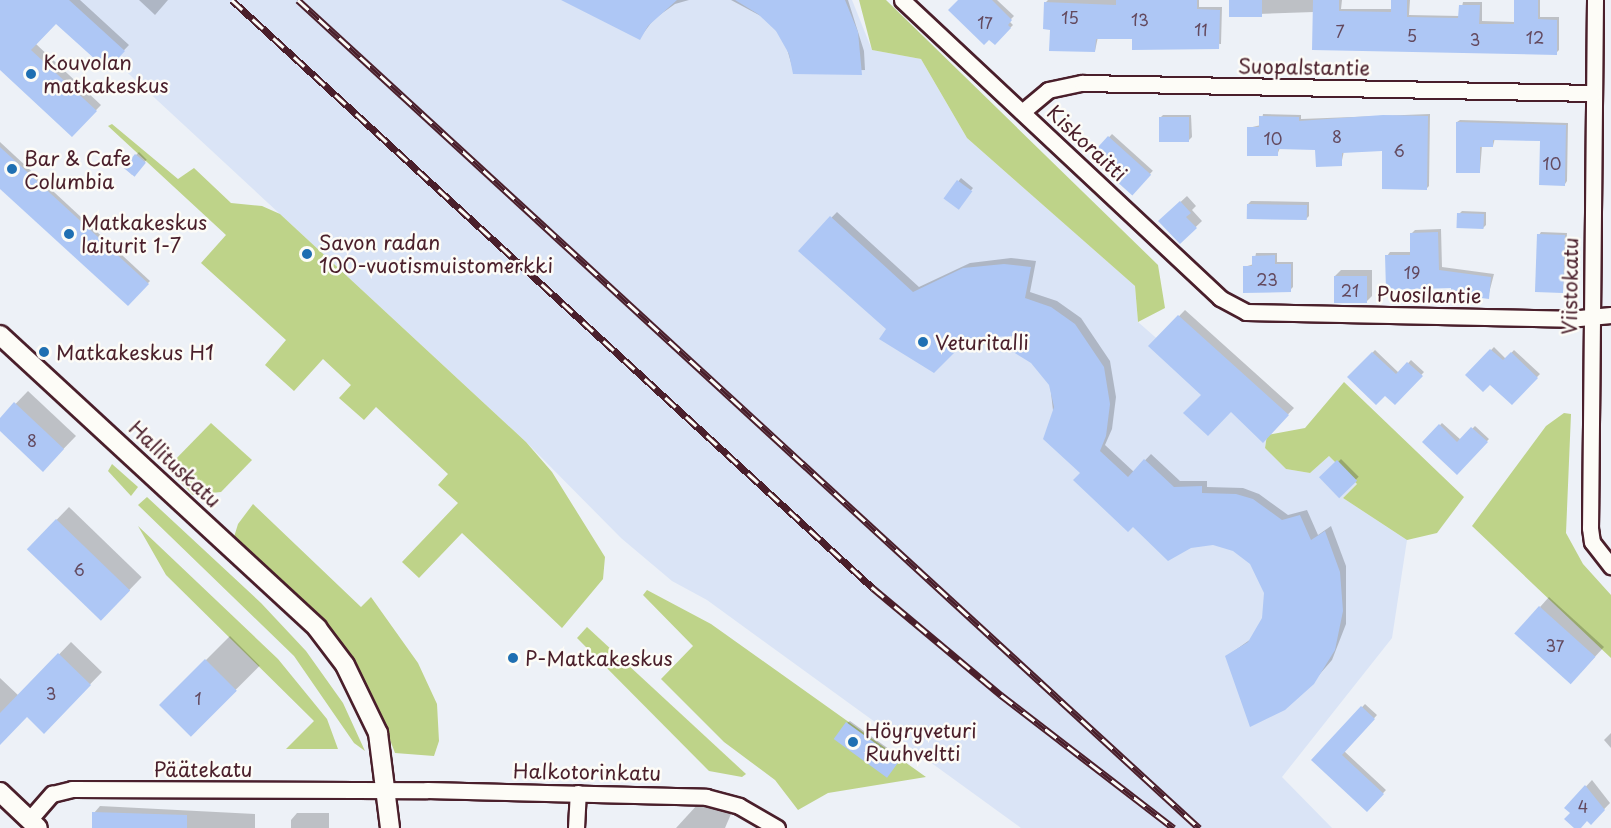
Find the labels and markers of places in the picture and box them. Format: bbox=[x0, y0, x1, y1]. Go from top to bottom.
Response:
place label: Kouvolan matkakeskus bbox=[43, 51, 169, 98]
marker: Kouvolan matkakeskus bbox=[24, 67, 38, 81]
place label: Bar & Cafe Columbia bbox=[24, 146, 132, 193]
marker: Bar & Cafe Columbia bbox=[5, 162, 19, 176]
place label: Matkakeskus laiturit 1-7 bbox=[81, 210, 207, 257]
marker: Matkakeskus laiturit 1-7 bbox=[62, 227, 76, 241]
place label: Savon radan 100-vuotismuistomerkki bbox=[319, 231, 553, 278]
marker: Savon radan 100-vuotismuistomerkki bbox=[300, 247, 314, 261]
place label: Veturitalli bbox=[935, 330, 1029, 354]
marker: Veturitalli bbox=[916, 335, 930, 349]
place label: Matkakeskus H1 bbox=[56, 340, 213, 364]
marker: Matkakeskus H1 bbox=[37, 345, 51, 359]
place label: P-Matkakeskus bbox=[525, 646, 673, 670]
marker: P-Matkakeskus bbox=[506, 651, 520, 665]
place label: Höyryveturi Ruuhveltti bbox=[865, 718, 977, 765]
marker: Höyryveturi Ruuhveltti bbox=[846, 735, 860, 749]

